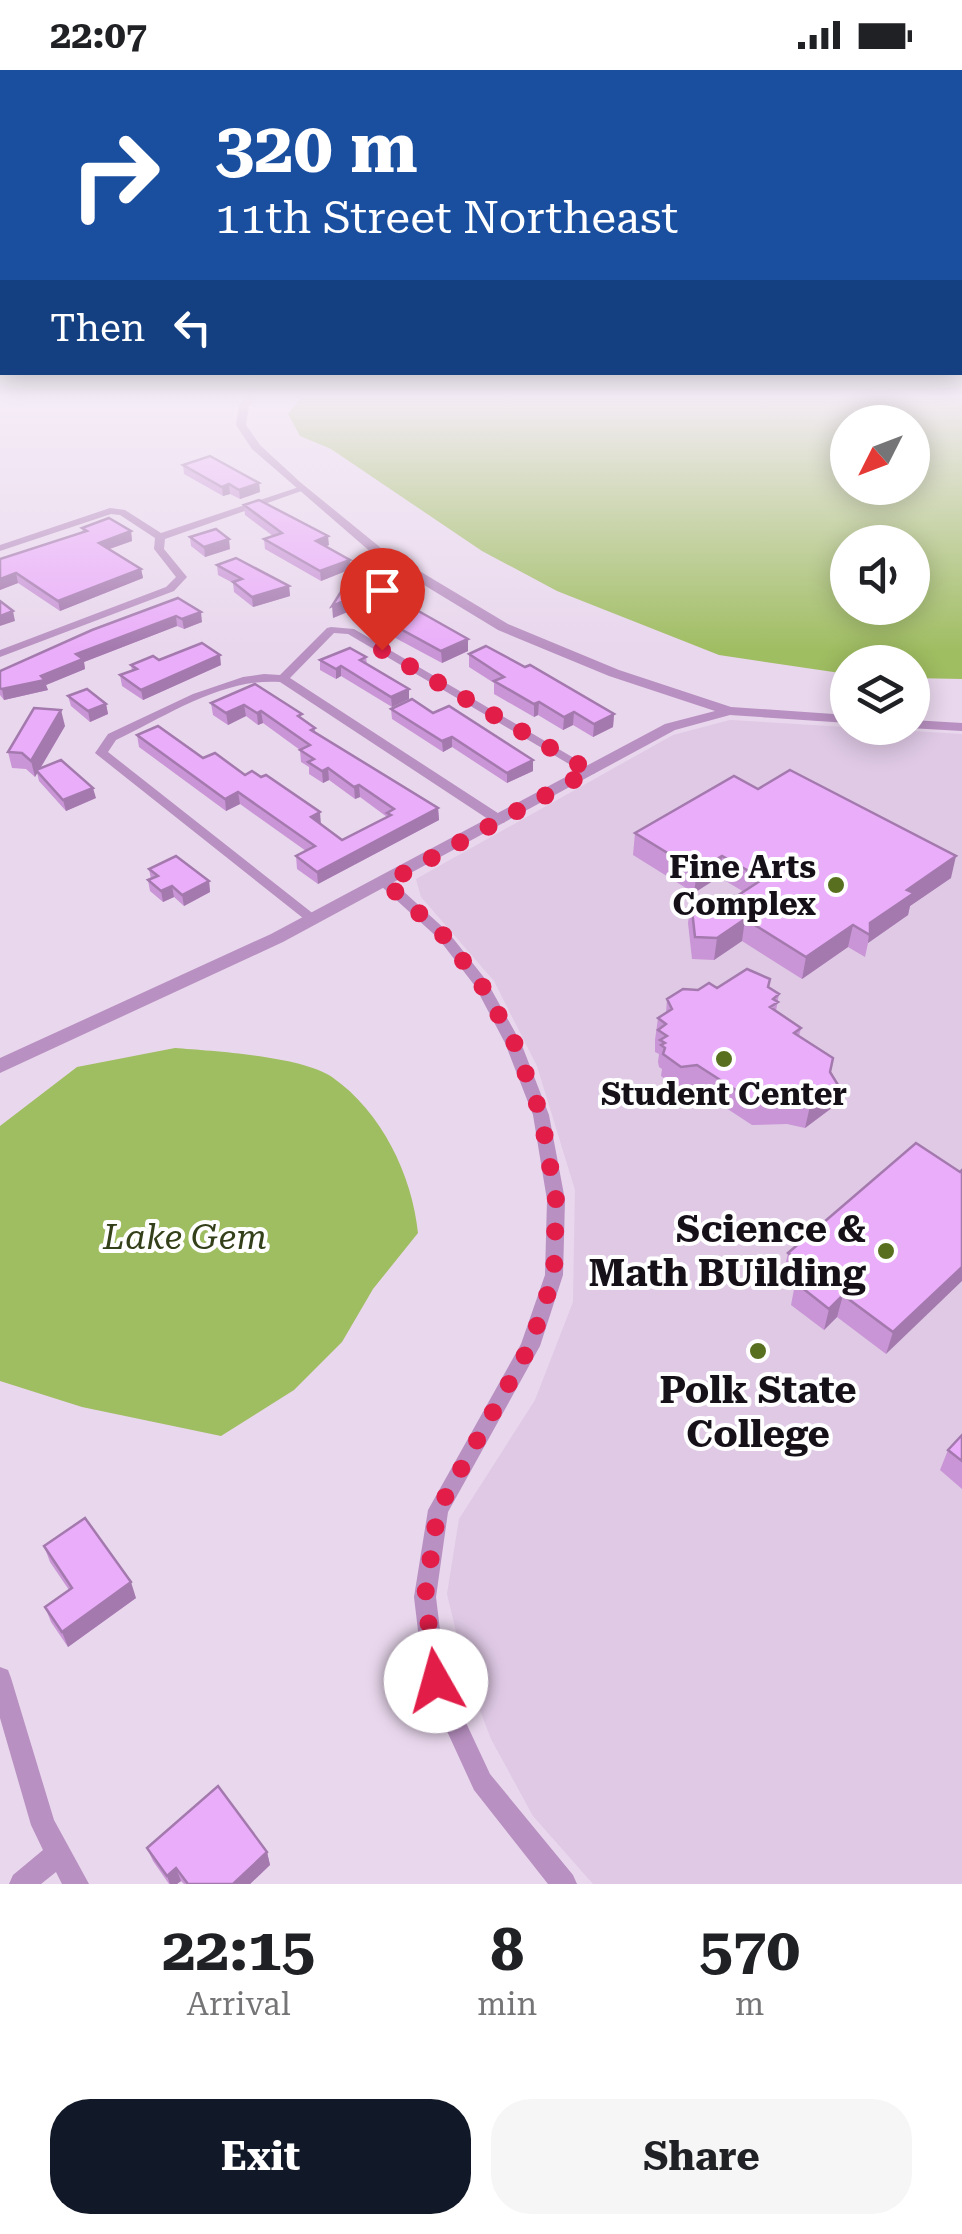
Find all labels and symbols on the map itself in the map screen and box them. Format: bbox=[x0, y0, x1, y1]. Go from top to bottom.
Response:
north arrow bbox=[830, 405, 930, 505]
pin bbox=[340, 548, 425, 651]
place label: Fine Arts Complex bbox=[669, 848, 816, 923]
marker: Fine Arts Complex bbox=[825, 874, 847, 896]
marker: Student Center bbox=[713, 1048, 735, 1070]
place label: Student Center bbox=[601, 1075, 847, 1113]
place label: Science & Math BUilding bbox=[588, 1207, 867, 1296]
water label: Lake Gem bbox=[102, 1217, 267, 1258]
marker: Science & Math BUilding bbox=[875, 1240, 897, 1262]
marker: Polk State College bbox=[747, 1340, 769, 1362]
place label: Polk State College bbox=[659, 1368, 857, 1457]
position arrow bbox=[384, 1629, 488, 1733]

